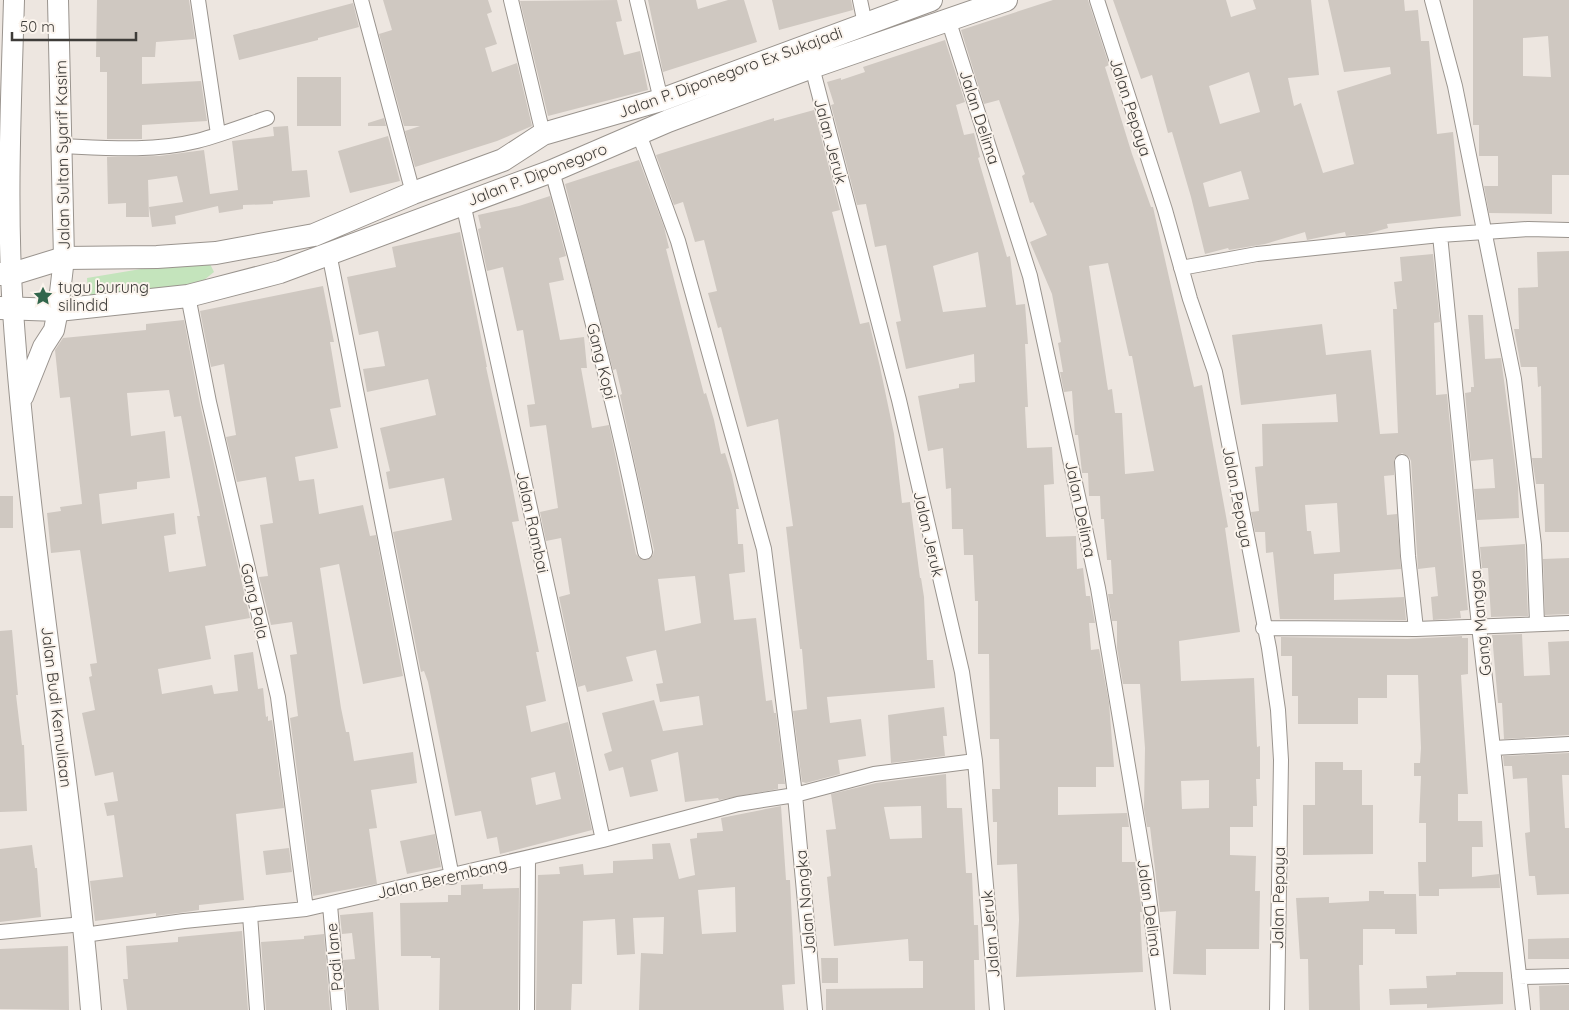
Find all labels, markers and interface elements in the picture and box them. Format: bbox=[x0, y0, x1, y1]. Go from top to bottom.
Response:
scale bar bbox=[12, 10, 136, 42]
text: 50 m bbox=[20, 17, 55, 36]
street label: Jalan P. Diponegoro Ex Sukajadi bbox=[615, 22, 845, 122]
street label: Jalan Pepaya bbox=[1106, 55, 1156, 159]
street label: Jalan Sultan Syarif Kasim bbox=[50, 60, 74, 250]
street label: Jalan Delima bbox=[955, 67, 1005, 167]
street label: Jalan Jeruk bbox=[810, 96, 852, 186]
street label: Jalan P. Diponegoro bbox=[464, 138, 610, 210]
place label: tugu burung silindid bbox=[58, 277, 149, 315]
place icon: tugu burung silindid bbox=[32, 285, 54, 307]
street label: Gang Kopi bbox=[583, 321, 621, 401]
street label: Jalan Pepaya bbox=[1218, 445, 1258, 549]
street label: Jalan Delima bbox=[1061, 459, 1101, 559]
street label: Jalan Rambai bbox=[512, 469, 554, 575]
street label: Jalan Jeruk bbox=[909, 489, 949, 579]
street label: Gang Pala bbox=[237, 561, 273, 641]
street label: Gang Mangga bbox=[1464, 569, 1496, 677]
street label: Jalan Budi Kemuliaan bbox=[37, 625, 77, 789]
street label: Jalan Pepaya bbox=[1267, 847, 1289, 949]
street label: Jalan Nangka bbox=[790, 849, 820, 955]
street label: Jalan Berembang bbox=[375, 853, 509, 903]
street label: Jalan Delima bbox=[1133, 858, 1167, 958]
street label: Jalan Jeruk bbox=[976, 889, 1004, 979]
street label: Padi lane bbox=[321, 922, 347, 992]

